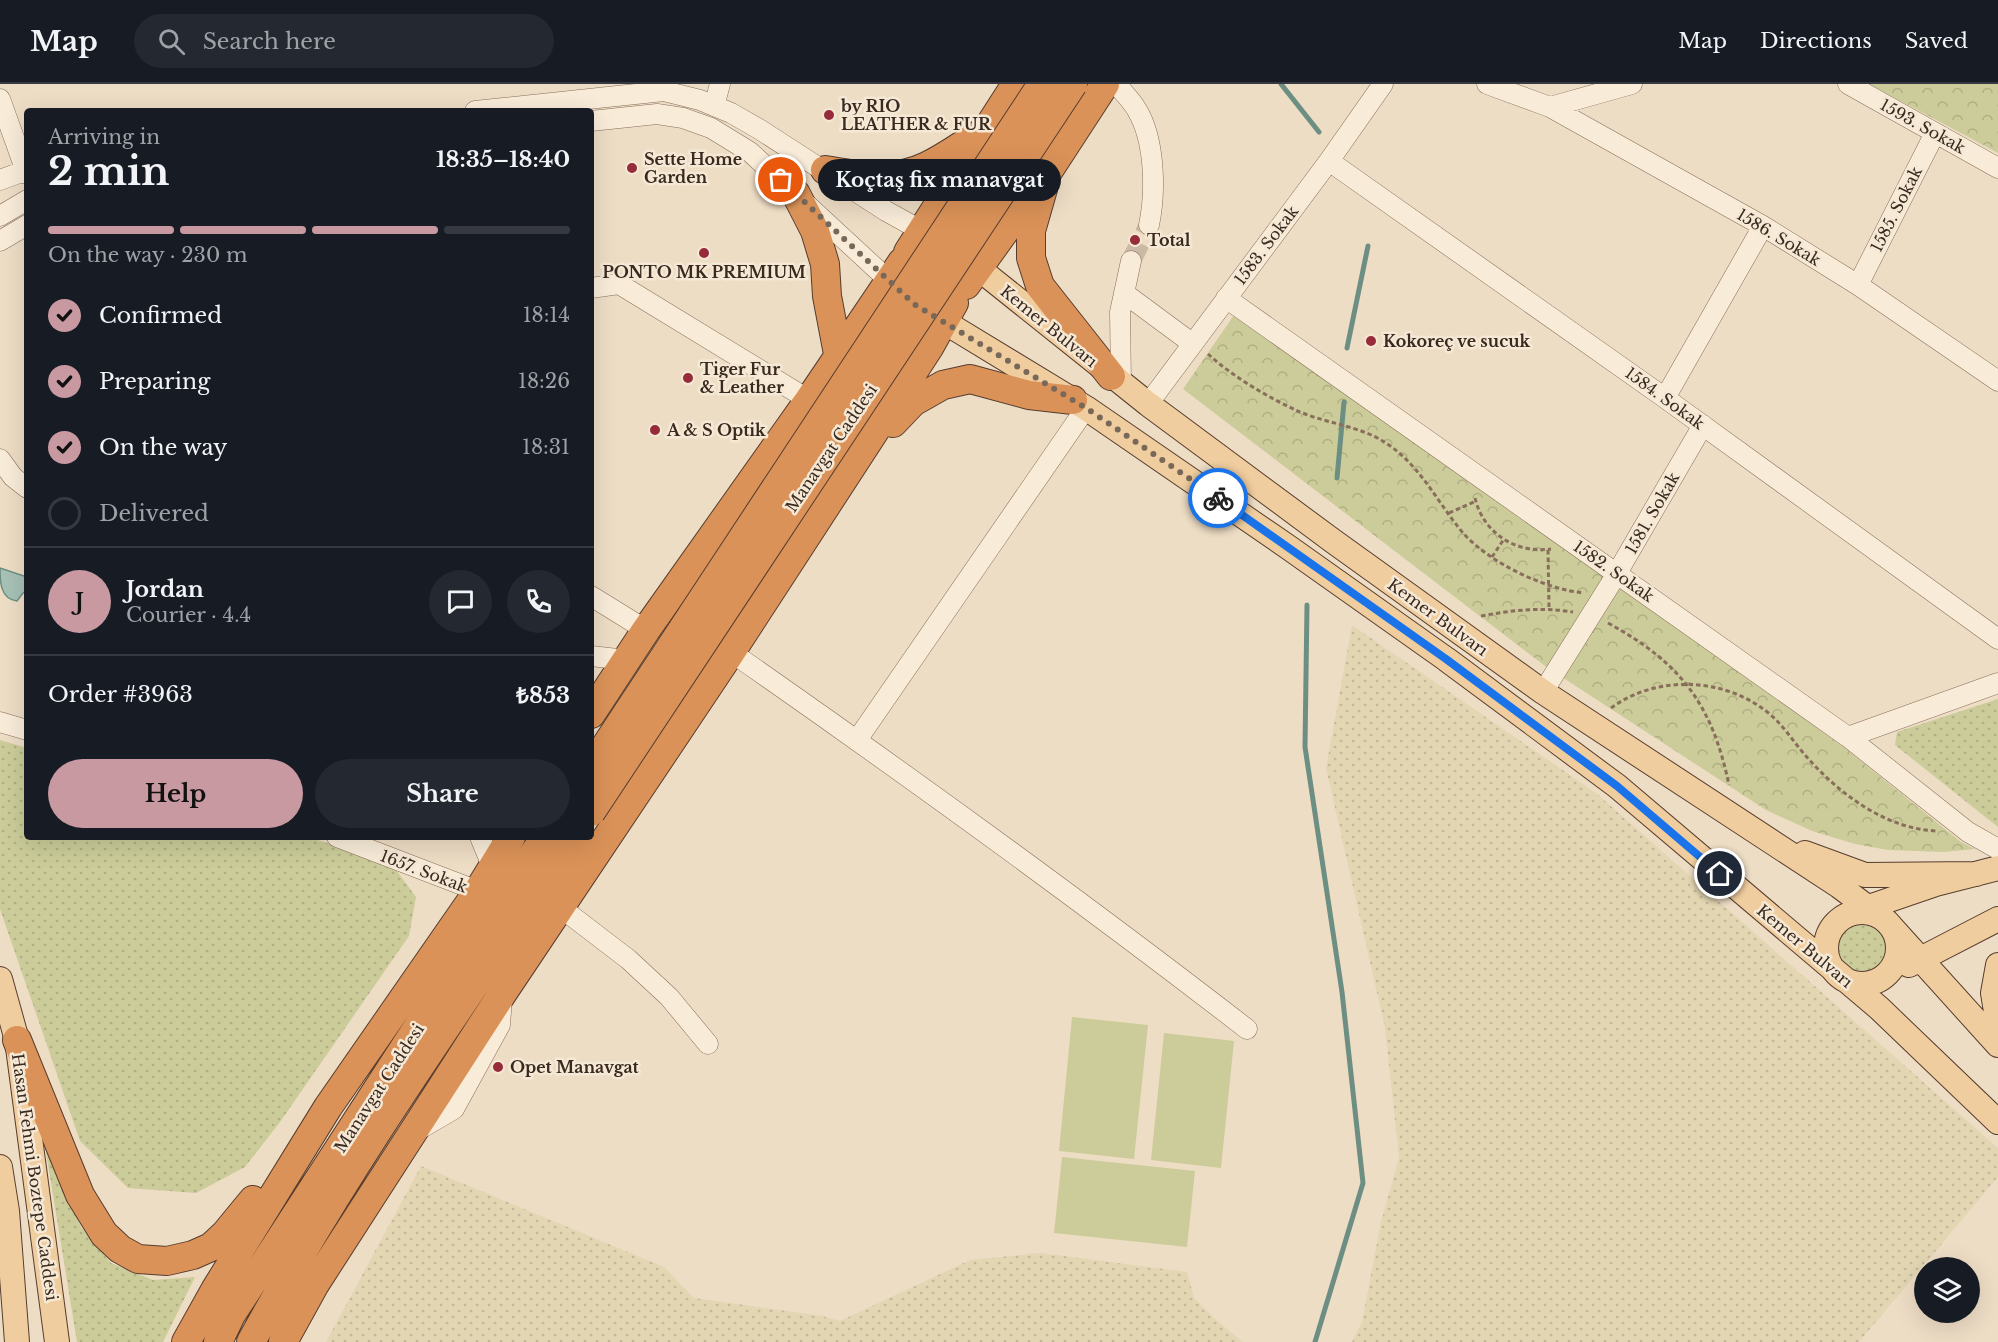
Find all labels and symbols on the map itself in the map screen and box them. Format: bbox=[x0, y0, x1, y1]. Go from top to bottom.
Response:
street label: 1593. Sokak bbox=[1877, 94, 1969, 158]
place label: by RIO LEATHER & FUR bbox=[840, 96, 992, 134]
marker: by RIO LEATHER & FUR bbox=[822, 108, 836, 122]
place label: Sette Home Garden bbox=[644, 149, 742, 187]
pin bbox=[755, 154, 806, 205]
callout: Koçtaş fix manavgat bbox=[817, 159, 1060, 201]
marker: Sette Home Garden bbox=[625, 161, 639, 175]
street label: 1585. Sokak bbox=[1866, 163, 1926, 255]
street label: 1583. Sokak bbox=[1230, 201, 1302, 289]
street label: 1586. Sokak bbox=[1733, 204, 1825, 270]
place label: Total bbox=[1147, 230, 1191, 250]
marker: Total bbox=[1128, 233, 1142, 247]
marker: PONTO MK PREMIUM bbox=[697, 246, 711, 260]
place label: PONTO MK PREMIUM bbox=[602, 262, 806, 282]
street label: Kemer Bulvarı bbox=[996, 281, 1102, 372]
place label: Kokoreç ve sucuk bbox=[1383, 331, 1530, 351]
marker: Kokoreç ve sucuk bbox=[1364, 334, 1378, 348]
place label: Tiger Fur & Leather bbox=[700, 359, 784, 397]
street label: 1584. Sokak bbox=[1621, 362, 1709, 434]
marker: Tiger Fur & Leather bbox=[681, 371, 695, 385]
street label: Manavgat Caddesi bbox=[781, 380, 881, 516]
place label: A & S Optik bbox=[666, 420, 766, 440]
marker: A & S Optik bbox=[648, 423, 662, 437]
courier bbox=[1188, 468, 1248, 528]
street label: 1581. Sokak bbox=[1621, 468, 1684, 558]
street label: 1582. Sokak bbox=[1570, 536, 1658, 606]
street label: Kemer Bulvarı bbox=[1384, 574, 1492, 660]
street label: 1657. Sokak bbox=[378, 845, 471, 897]
pin bbox=[1694, 848, 1745, 899]
street label: Kemer Bulvarı bbox=[1753, 900, 1857, 992]
street label: Manavgat Caddesi bbox=[330, 1019, 428, 1156]
street label: Hasan Fehmi Boztepe Caddesi bbox=[8, 1052, 62, 1302]
place label: Opet Manavgat bbox=[510, 1057, 640, 1077]
marker: Opet Manavgat bbox=[491, 1060, 505, 1074]

